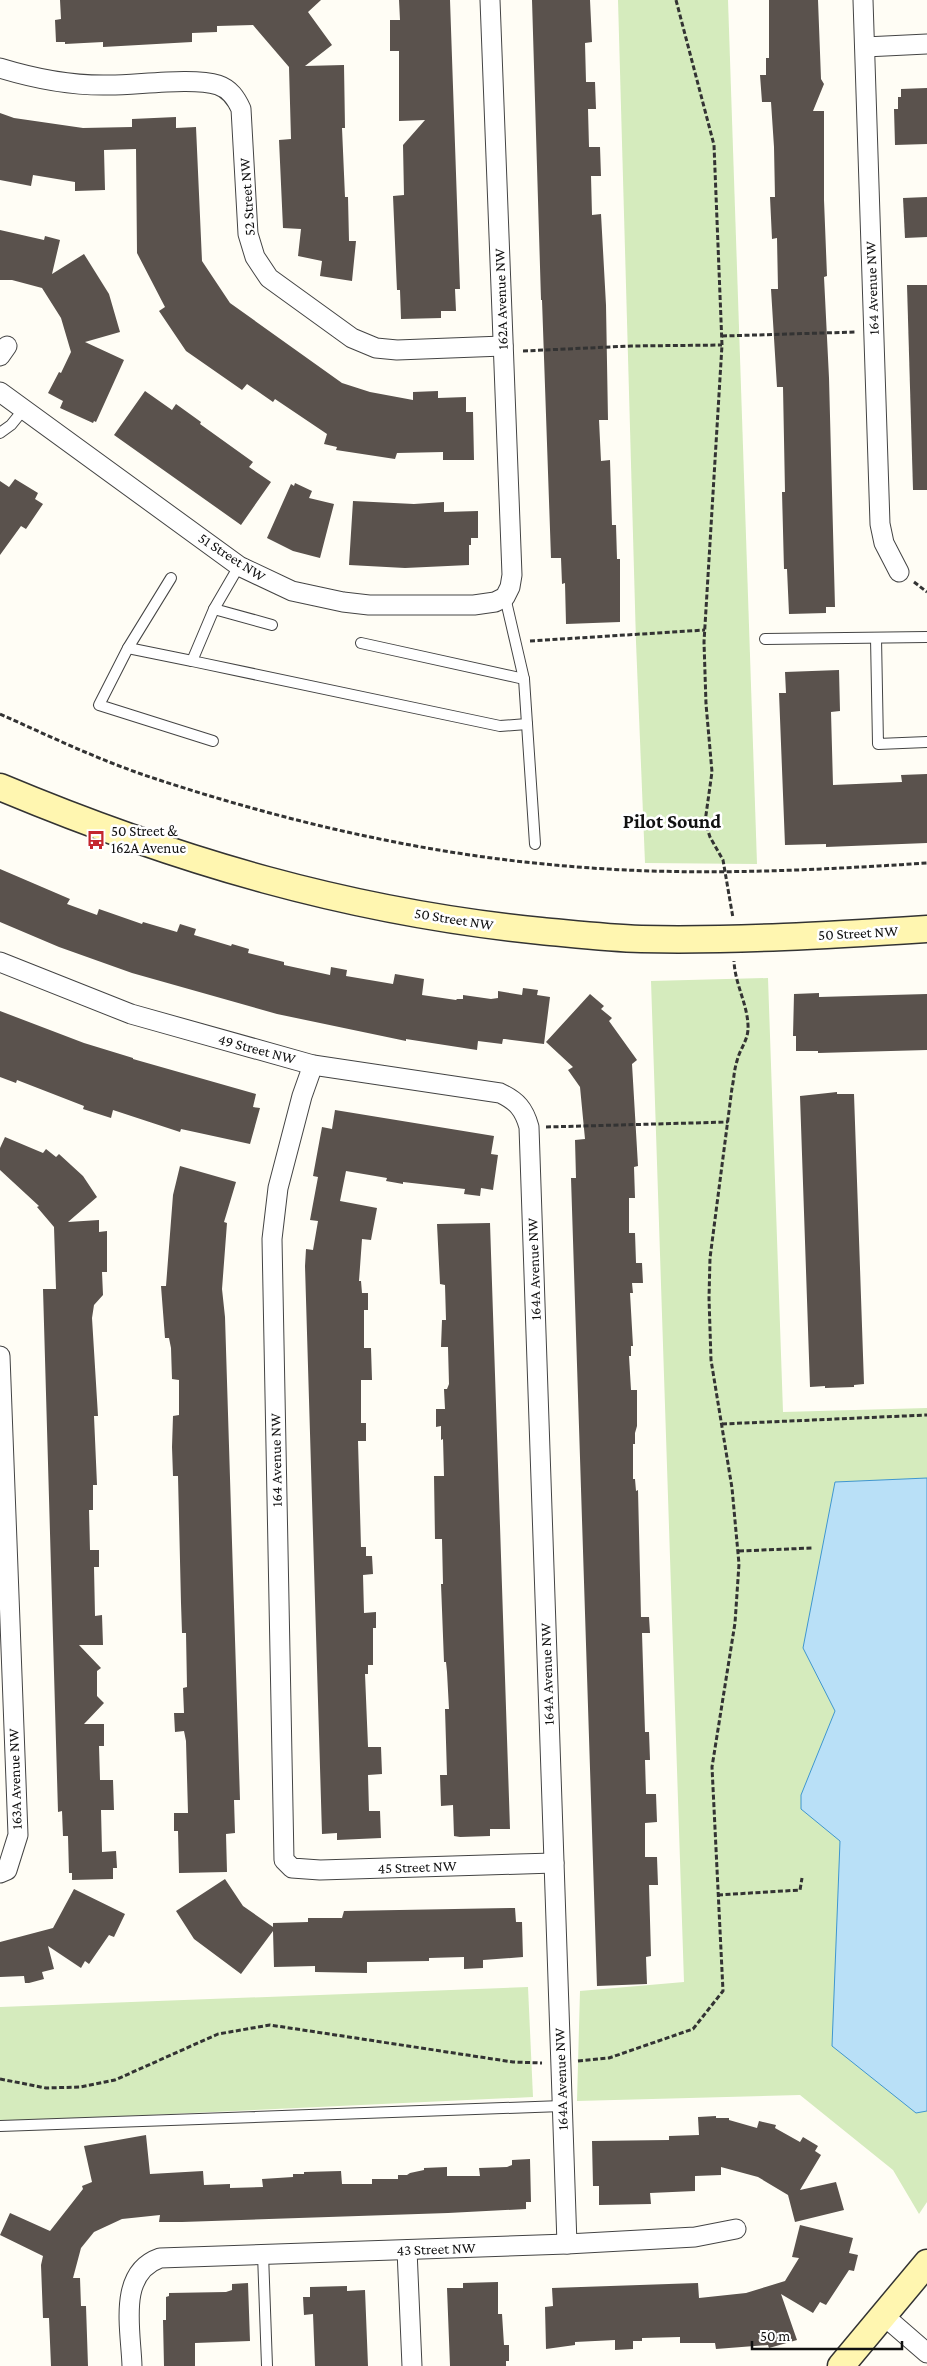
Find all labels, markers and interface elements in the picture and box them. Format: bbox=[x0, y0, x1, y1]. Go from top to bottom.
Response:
street label: 52 Street NW bbox=[236, 157, 258, 237]
street label: 164 Avenue NW bbox=[862, 241, 882, 335]
street label: 162A Avenue NW bbox=[491, 248, 511, 350]
street label: 51 Street NW bbox=[196, 529, 269, 585]
district label: Pilot Sound bbox=[623, 810, 721, 832]
place label: 50 Street & 162A Avenue bbox=[111, 823, 186, 856]
bus stop icon: 50 Street & 162A Avenue bbox=[85, 829, 107, 851]
street label: 50 Street NW bbox=[413, 905, 495, 933]
street label: 50 Street NW bbox=[818, 923, 899, 943]
street label: 49 Street NW bbox=[217, 1031, 298, 1067]
street label: 164A Avenue NW bbox=[524, 1217, 544, 1320]
street label: 164 Avenue NW bbox=[267, 1413, 285, 1507]
street label: 164A Avenue NW bbox=[537, 1622, 557, 1725]
street label: 163A Avenue NW bbox=[5, 1728, 25, 1830]
street label: 45 Street NW bbox=[377, 1858, 457, 1876]
street label: 164A Avenue NW bbox=[551, 2027, 571, 2130]
street label: 43 Street NW bbox=[396, 2240, 476, 2258]
scale bar bbox=[752, 2318, 902, 2350]
text: 50 m bbox=[760, 2328, 790, 2344]

